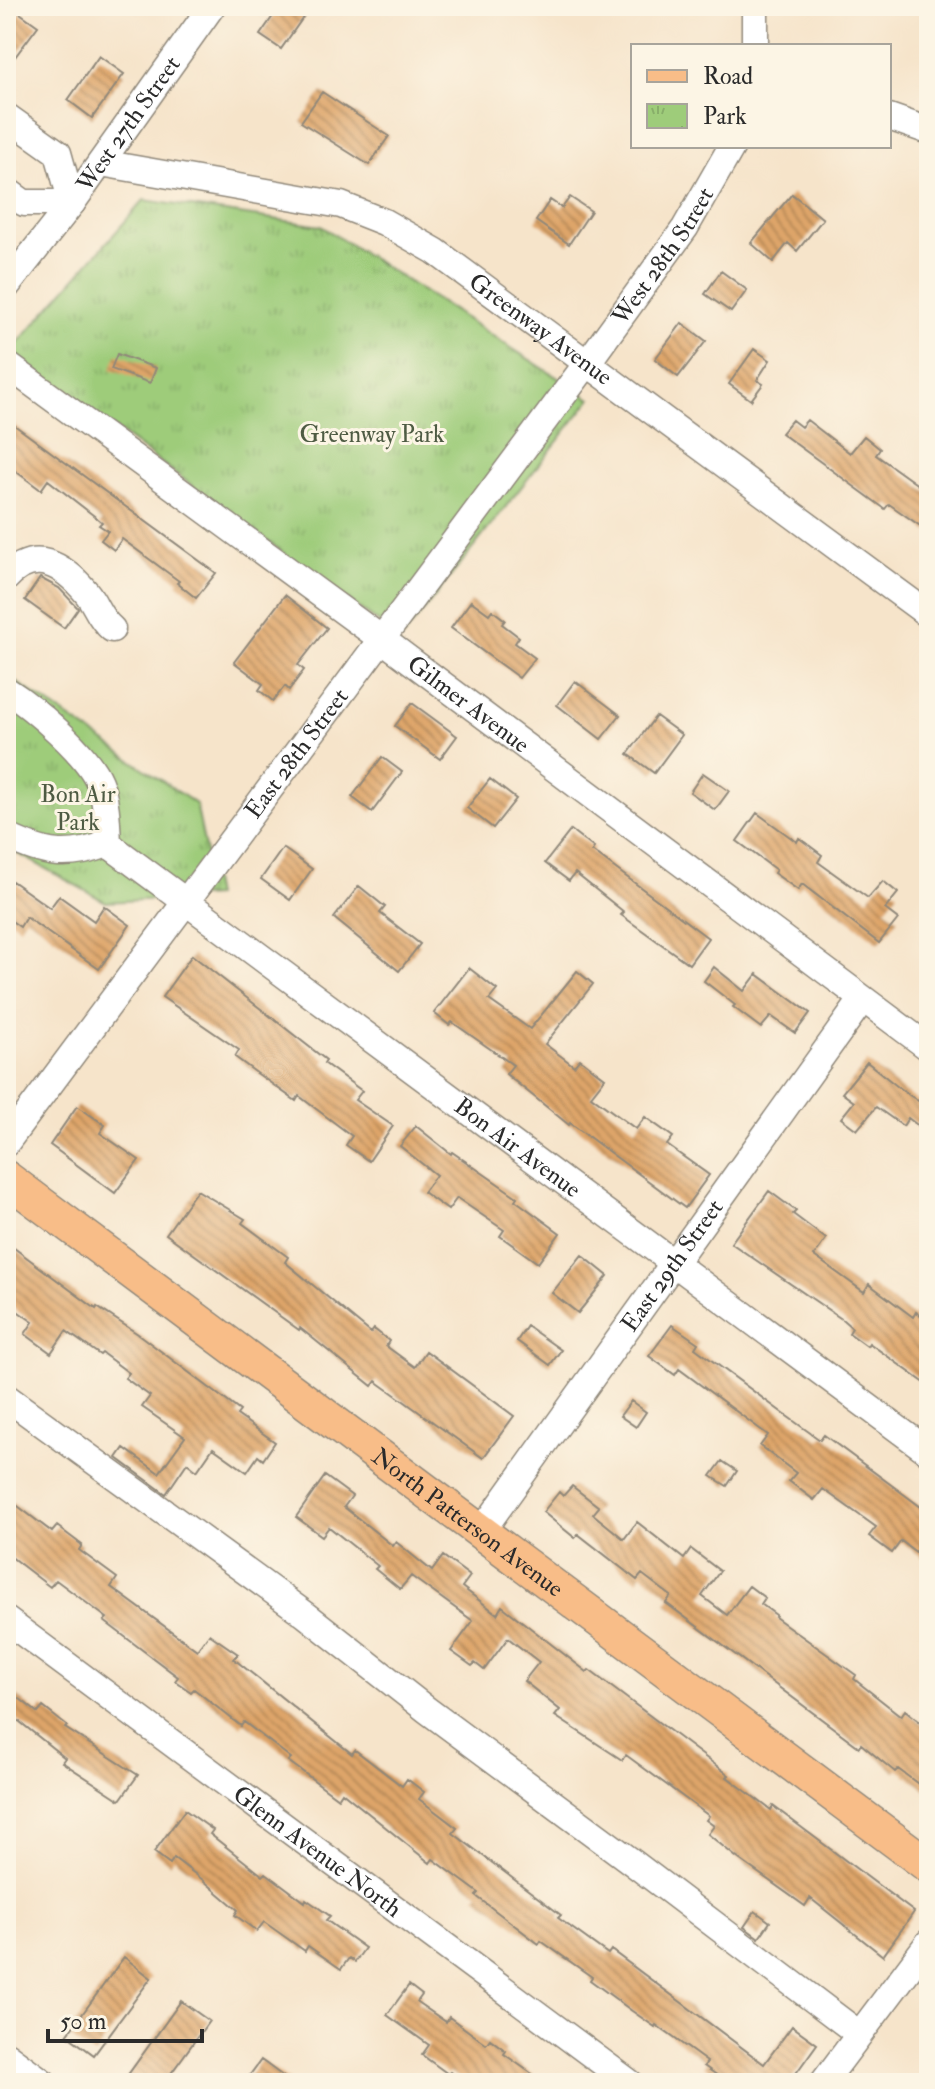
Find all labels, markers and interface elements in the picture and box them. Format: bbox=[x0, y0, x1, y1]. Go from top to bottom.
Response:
legend bbox=[631, 44, 891, 148]
street label: West 27th Street bbox=[69, 50, 188, 199]
text: Road bbox=[703, 61, 753, 92]
text: Park bbox=[703, 101, 747, 132]
street label: West 28th Street bbox=[605, 182, 721, 332]
street label: Greenway Avenue bbox=[463, 266, 618, 392]
park label: Greenway Park bbox=[300, 419, 445, 450]
street label: Gilmer Avenue bbox=[401, 649, 536, 760]
street label: East 28th Street bbox=[238, 682, 356, 825]
park label: Bon Air Park bbox=[40, 779, 116, 838]
street label: Bon Air Avenue bbox=[448, 1091, 587, 1205]
street label: East 29th Street bbox=[614, 1193, 731, 1338]
street label: North Patterson Avenue bbox=[365, 1441, 570, 1604]
street label: Glenn Avenue North bbox=[227, 1779, 408, 1925]
scale bar bbox=[48, 1993, 202, 2043]
text: 50 m bbox=[60, 2006, 107, 2037]

